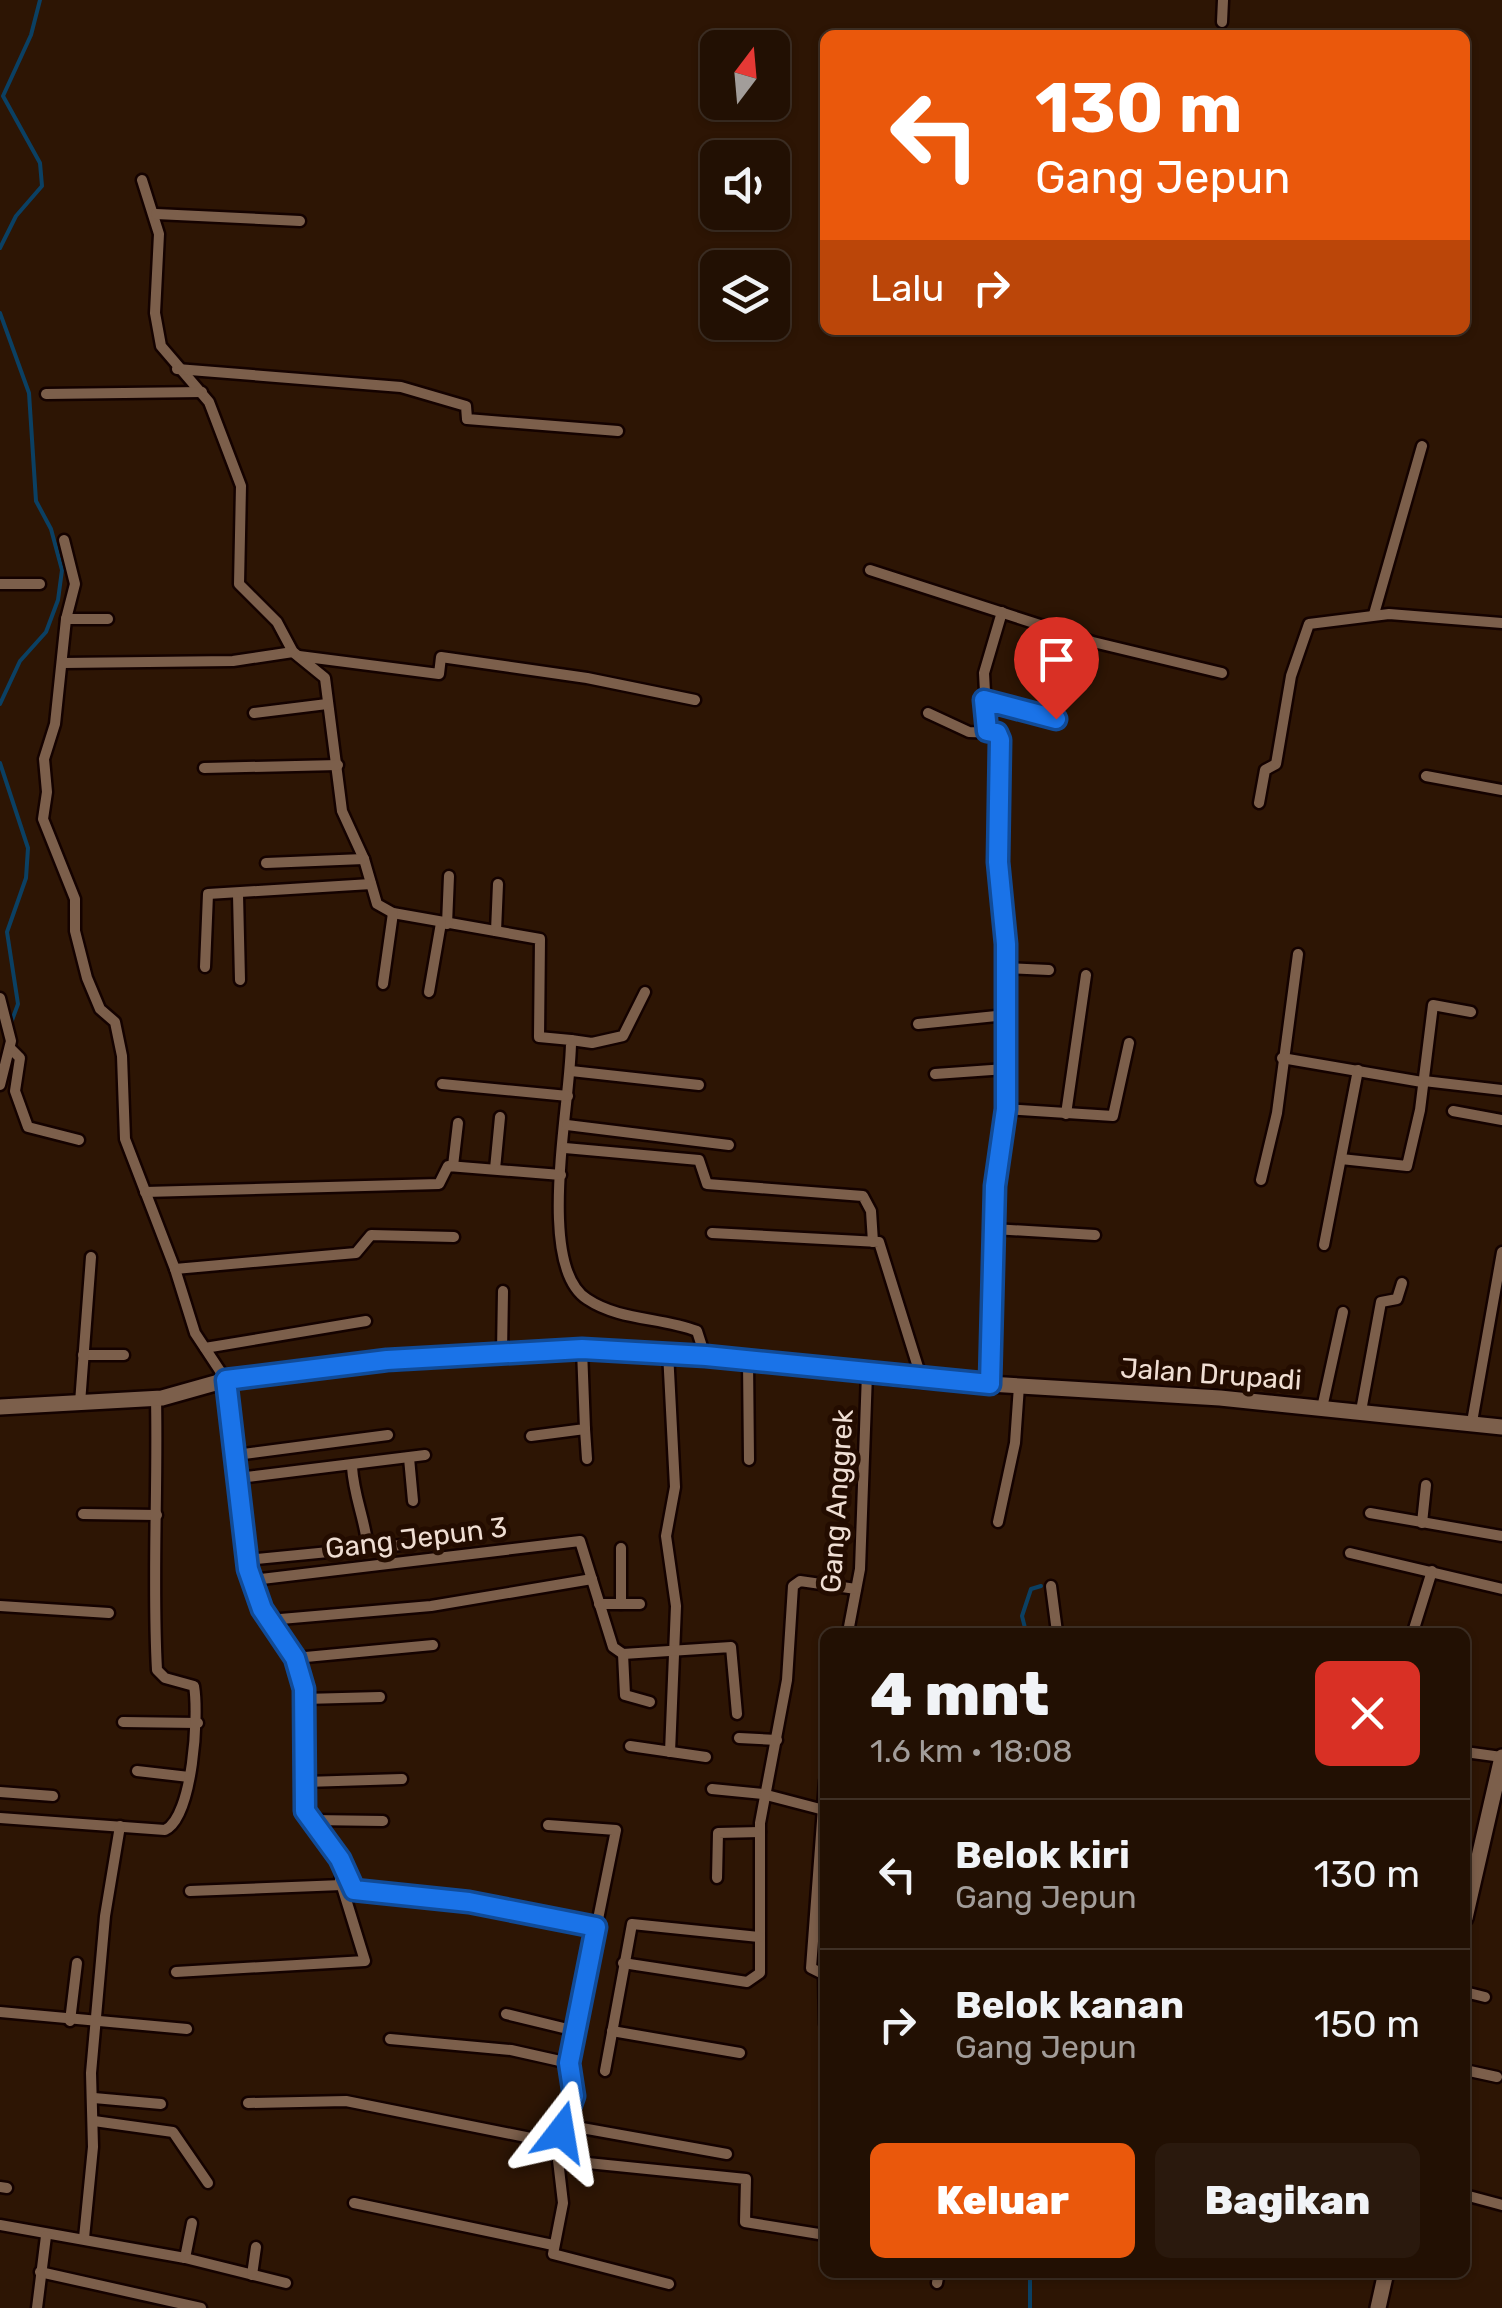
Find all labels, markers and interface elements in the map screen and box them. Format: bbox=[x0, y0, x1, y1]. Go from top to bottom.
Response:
north arrow bbox=[700, 30, 790, 120]
map controls bbox=[700, 30, 790, 340]
text: 130 m bbox=[1035, 67, 1243, 150]
icon: left bbox=[870, 70, 1000, 200]
button: sound bbox=[700, 140, 790, 230]
text: Gang Jepun bbox=[1035, 151, 1291, 204]
button: layers bbox=[700, 250, 790, 340]
icon: right bbox=[964, 260, 1019, 315]
text: Lalu bbox=[870, 265, 944, 311]
pin bbox=[1014, 617, 1099, 720]
icon: arrive bbox=[1029, 632, 1084, 687]
street label: Jalan Drupadi bbox=[1119, 1351, 1303, 1397]
street label: Gang Anggrek bbox=[814, 1408, 860, 1594]
street label: Gang Jepun 3 bbox=[323, 1510, 509, 1566]
text: 4 mnt bbox=[870, 1659, 1049, 1730]
button: close bbox=[1315, 1661, 1420, 1766]
text: 1.6 km · 18:08 bbox=[870, 1732, 1073, 1770]
text: Belok kiri bbox=[955, 1832, 1130, 1878]
icon: left bbox=[870, 1847, 925, 1902]
text: 130 m bbox=[1314, 1851, 1420, 1897]
text: Gang Jepun bbox=[955, 1878, 1137, 1916]
text: Belok kanan bbox=[955, 1982, 1184, 2028]
icon: right bbox=[870, 1997, 925, 2052]
text: 150 m bbox=[1314, 2001, 1420, 2047]
text: Gang Jepun bbox=[955, 2028, 1137, 2066]
position arrow bbox=[509, 2080, 613, 2184]
button: Keluar bbox=[870, 2143, 1135, 2258]
button: Bagikan bbox=[1155, 2143, 1420, 2258]

